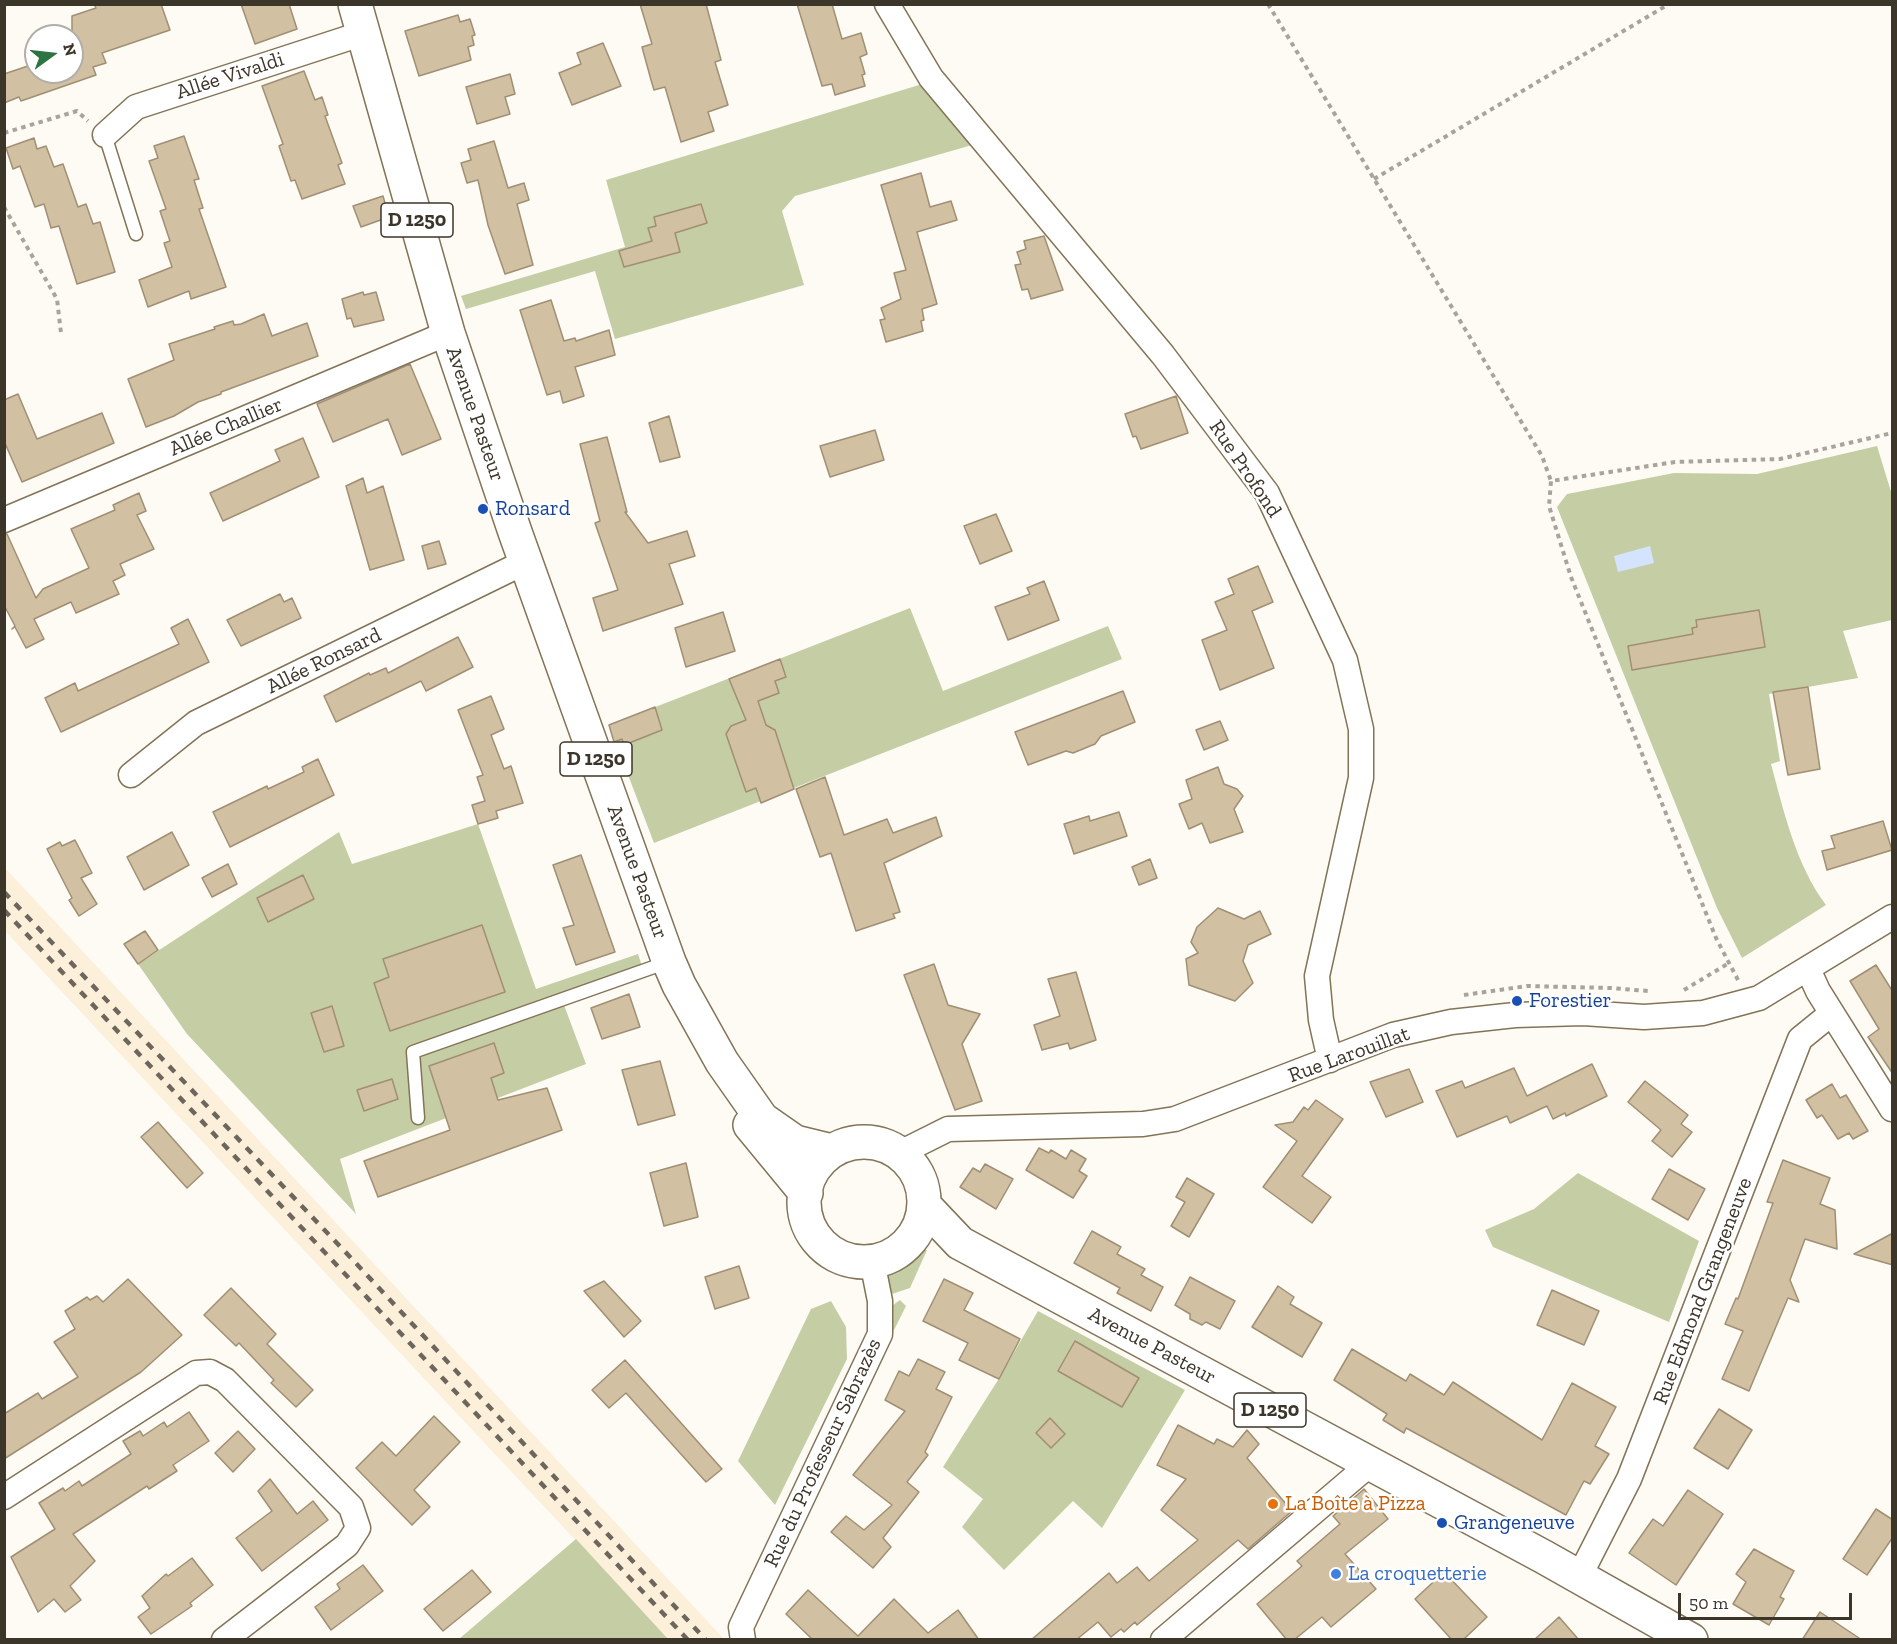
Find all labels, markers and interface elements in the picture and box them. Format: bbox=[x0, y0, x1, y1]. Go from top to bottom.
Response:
north arrow bbox=[24, 24, 84, 84]
text: N bbox=[59, 41, 81, 58]
street label: Allée Vivaldi bbox=[173, 47, 287, 105]
road number: D 1250 bbox=[381, 203, 453, 237]
street label: Avenue Pasteur bbox=[440, 343, 510, 485]
street label: Allée Challier bbox=[166, 392, 286, 462]
street label: Rue Profond bbox=[1203, 416, 1287, 522]
place label: Ronsard bbox=[495, 496, 570, 522]
marker: Ronsard bbox=[476, 502, 490, 516]
street label: Allée Ronsard bbox=[263, 622, 385, 700]
road number: D 1250 bbox=[560, 742, 632, 776]
street label: Avenue Pasteur bbox=[601, 802, 673, 942]
place label: Forestier bbox=[1529, 988, 1611, 1014]
marker: Forestier bbox=[1510, 994, 1524, 1008]
street label: Rue Larouillat bbox=[1285, 1021, 1413, 1089]
street label: Rue Edmond Grangeneuve bbox=[1648, 1174, 1758, 1408]
street label: Avenue Pasteur bbox=[1084, 1302, 1220, 1390]
street label: Rue du Professeur Sabrazès bbox=[759, 1335, 887, 1571]
road number: D 1250 bbox=[1234, 1393, 1306, 1427]
place label: La Boîte à Pizza bbox=[1285, 1491, 1426, 1517]
marker: La Boîte à Pizza bbox=[1266, 1497, 1280, 1511]
place label: Grangeneuve bbox=[1454, 1510, 1574, 1536]
marker: Grangeneuve bbox=[1435, 1516, 1449, 1530]
place label: La croquetterie bbox=[1348, 1561, 1487, 1587]
marker: La croquetterie bbox=[1329, 1567, 1343, 1581]
scale bar bbox=[1681, 1581, 1855, 1619]
text: 50 m bbox=[1689, 1592, 1728, 1614]

